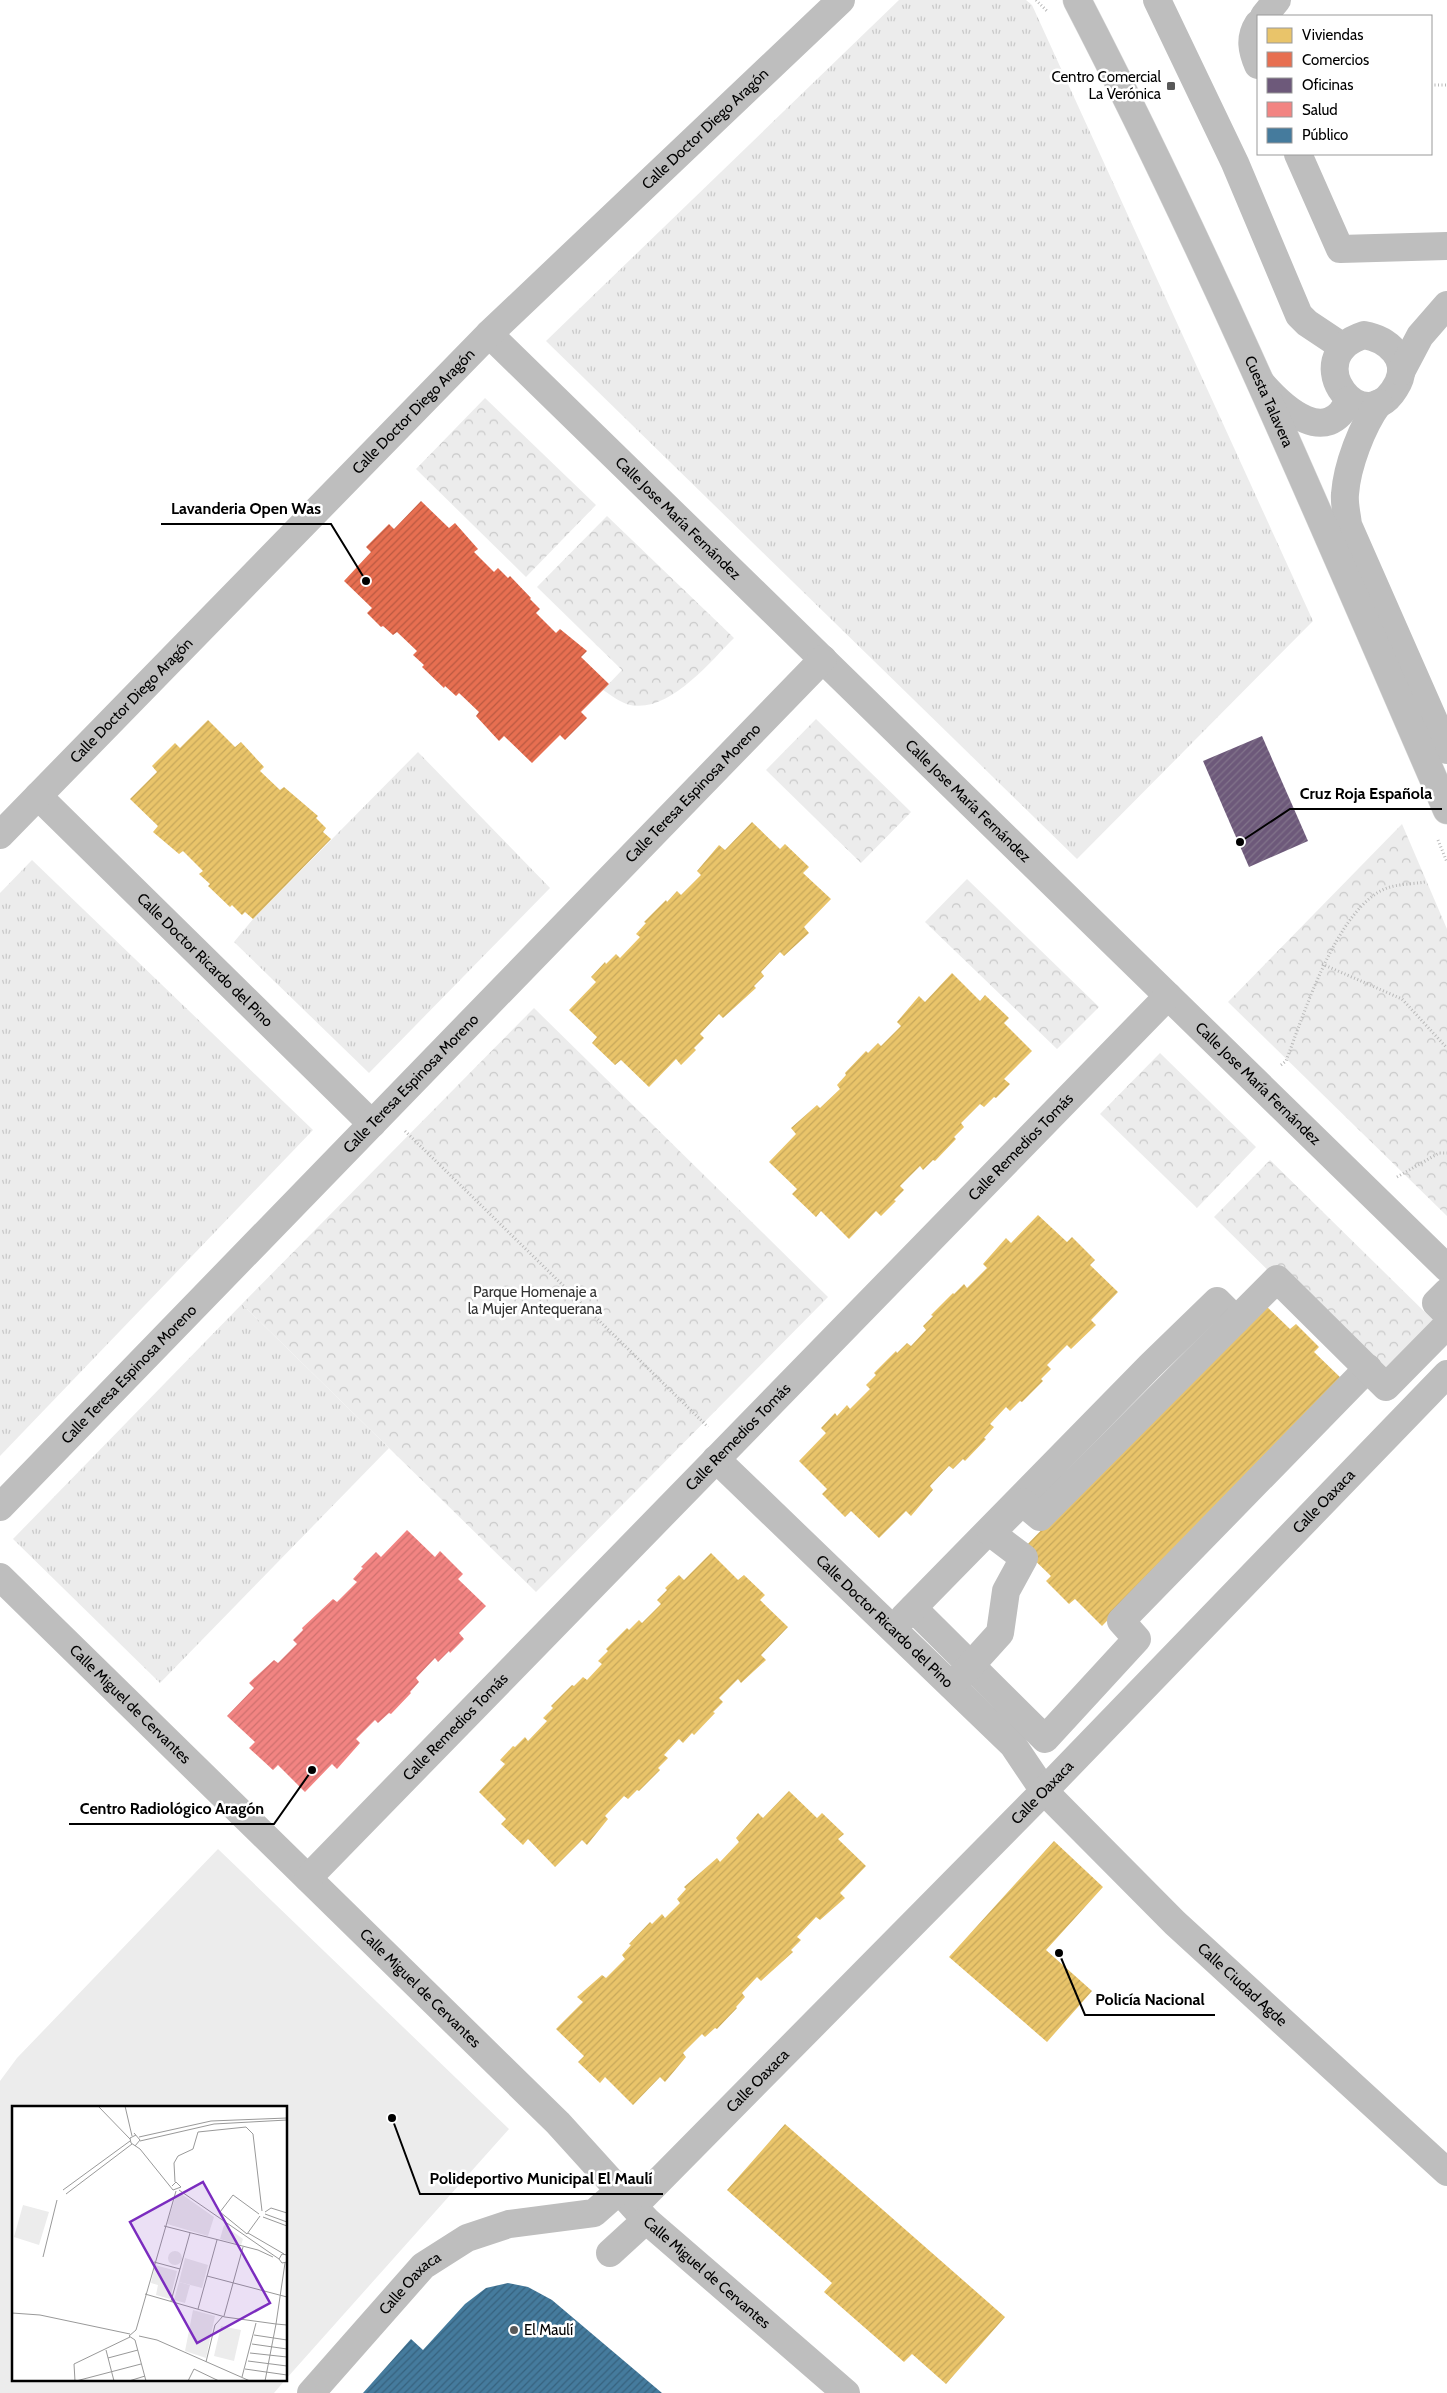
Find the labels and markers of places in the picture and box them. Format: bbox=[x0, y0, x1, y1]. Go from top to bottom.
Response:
place label: Centro Comercial La Verónica bbox=[1051, 68, 1162, 103]
marker: Centro Comercial La Verónica bbox=[1165, 80, 1177, 92]
callout: Lavanderia Open Was bbox=[161, 493, 331, 524]
callout: Cruz Roja Española bbox=[1290, 778, 1442, 809]
callout: Centro Radiológico Aragón bbox=[69, 1793, 274, 1824]
callout: Policía Nacional bbox=[1085, 1984, 1215, 2015]
callout: Polideportivo Municipal El Maulí bbox=[420, 2163, 663, 2194]
place label: El Maulí bbox=[524, 2321, 573, 2339]
marker: El Maulí bbox=[508, 2324, 520, 2336]

